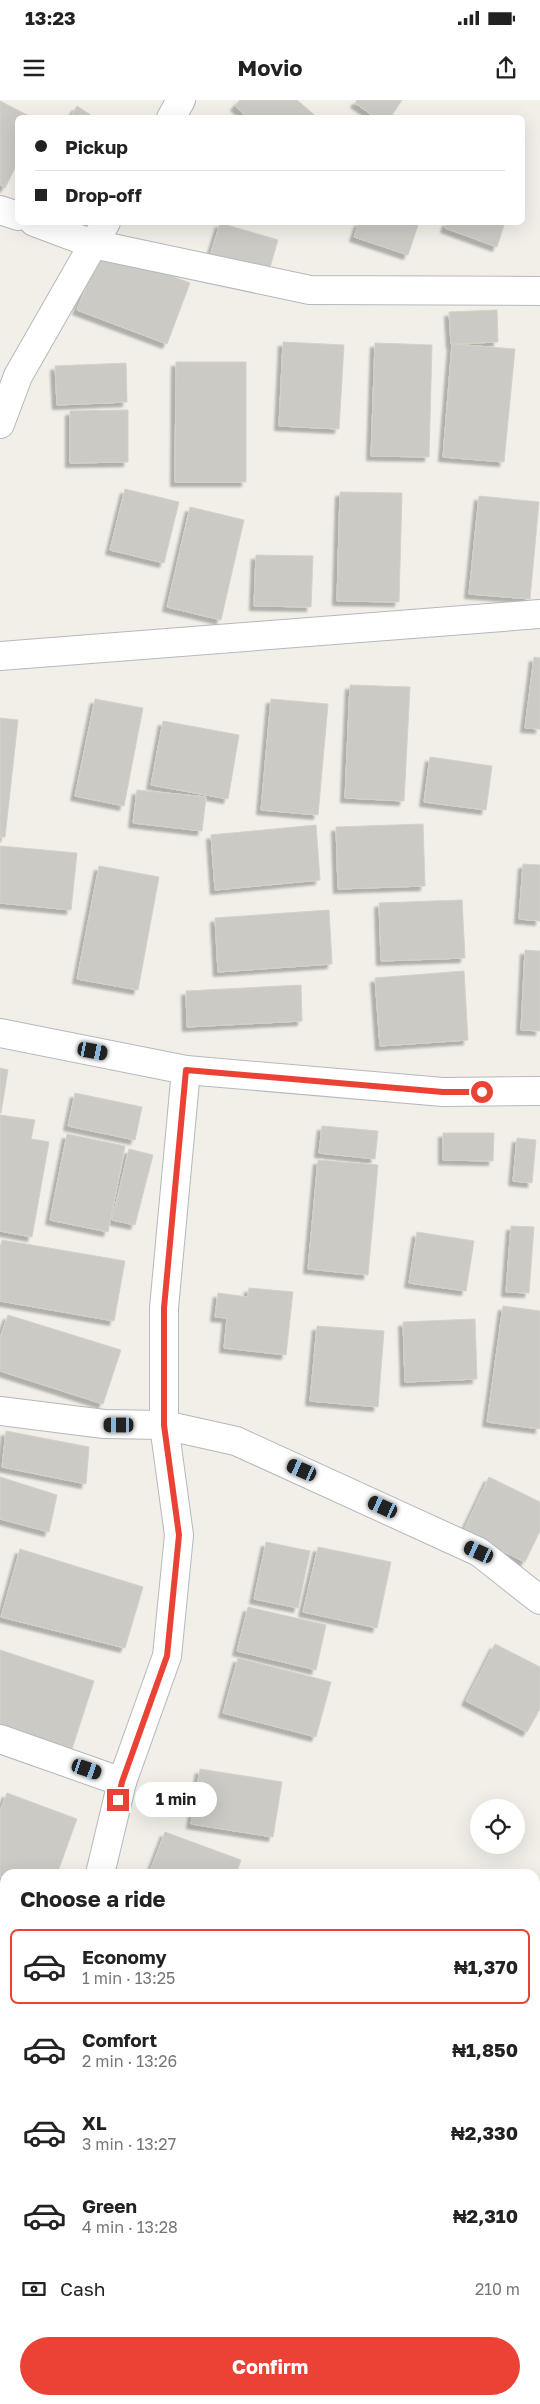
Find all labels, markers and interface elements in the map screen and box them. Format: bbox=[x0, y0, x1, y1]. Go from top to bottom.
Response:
text: 13:23 bbox=[25, 6, 76, 29]
icon: menu bbox=[20, 54, 48, 82]
text: Movio bbox=[238, 54, 302, 81]
icon: share bbox=[492, 54, 520, 82]
text: Pickup bbox=[65, 135, 128, 158]
text: Drop-off bbox=[65, 183, 142, 206]
car bbox=[76, 1041, 109, 1061]
route start bbox=[471, 1081, 493, 1103]
car bbox=[104, 1418, 134, 1433]
car bbox=[285, 1457, 318, 1483]
car bbox=[366, 1494, 399, 1520]
car bbox=[462, 1539, 495, 1565]
car bbox=[70, 1757, 103, 1781]
callout: 1 min bbox=[136, 1782, 218, 1818]
route end bbox=[107, 1789, 129, 1811]
text: 1 min bbox=[156, 1789, 196, 1809]
map controls bbox=[470, 1799, 525, 1854]
button: locate bbox=[470, 1799, 525, 1854]
text: Choose a ride bbox=[20, 1885, 166, 1912]
icon: car bbox=[22, 1944, 67, 1989]
text: Economy bbox=[82, 1945, 167, 1968]
text: ₦1,370 bbox=[454, 1955, 518, 1978]
text: 1 min · 13:25 bbox=[82, 1968, 175, 1988]
icon: car bbox=[22, 2027, 67, 2072]
text: Comfort bbox=[82, 2028, 157, 2051]
text: ₦1,850 bbox=[452, 2038, 518, 2061]
text: 2 min · 13:26 bbox=[82, 2051, 177, 2071]
icon: car bbox=[22, 2110, 67, 2155]
text: XL bbox=[82, 2111, 107, 2134]
text: ₦2,330 bbox=[451, 2121, 518, 2144]
text: 3 min · 13:27 bbox=[82, 2134, 176, 2154]
icon: car bbox=[22, 2193, 67, 2238]
text: Green bbox=[82, 2194, 137, 2217]
text: ₦2,310 bbox=[453, 2204, 518, 2227]
text: 4 min · 13:28 bbox=[82, 2217, 178, 2237]
icon: cash bbox=[20, 2275, 48, 2303]
text: Cash bbox=[60, 2277, 105, 2300]
text: 210 m bbox=[475, 2279, 520, 2299]
button: Confirm bbox=[20, 2337, 520, 2395]

